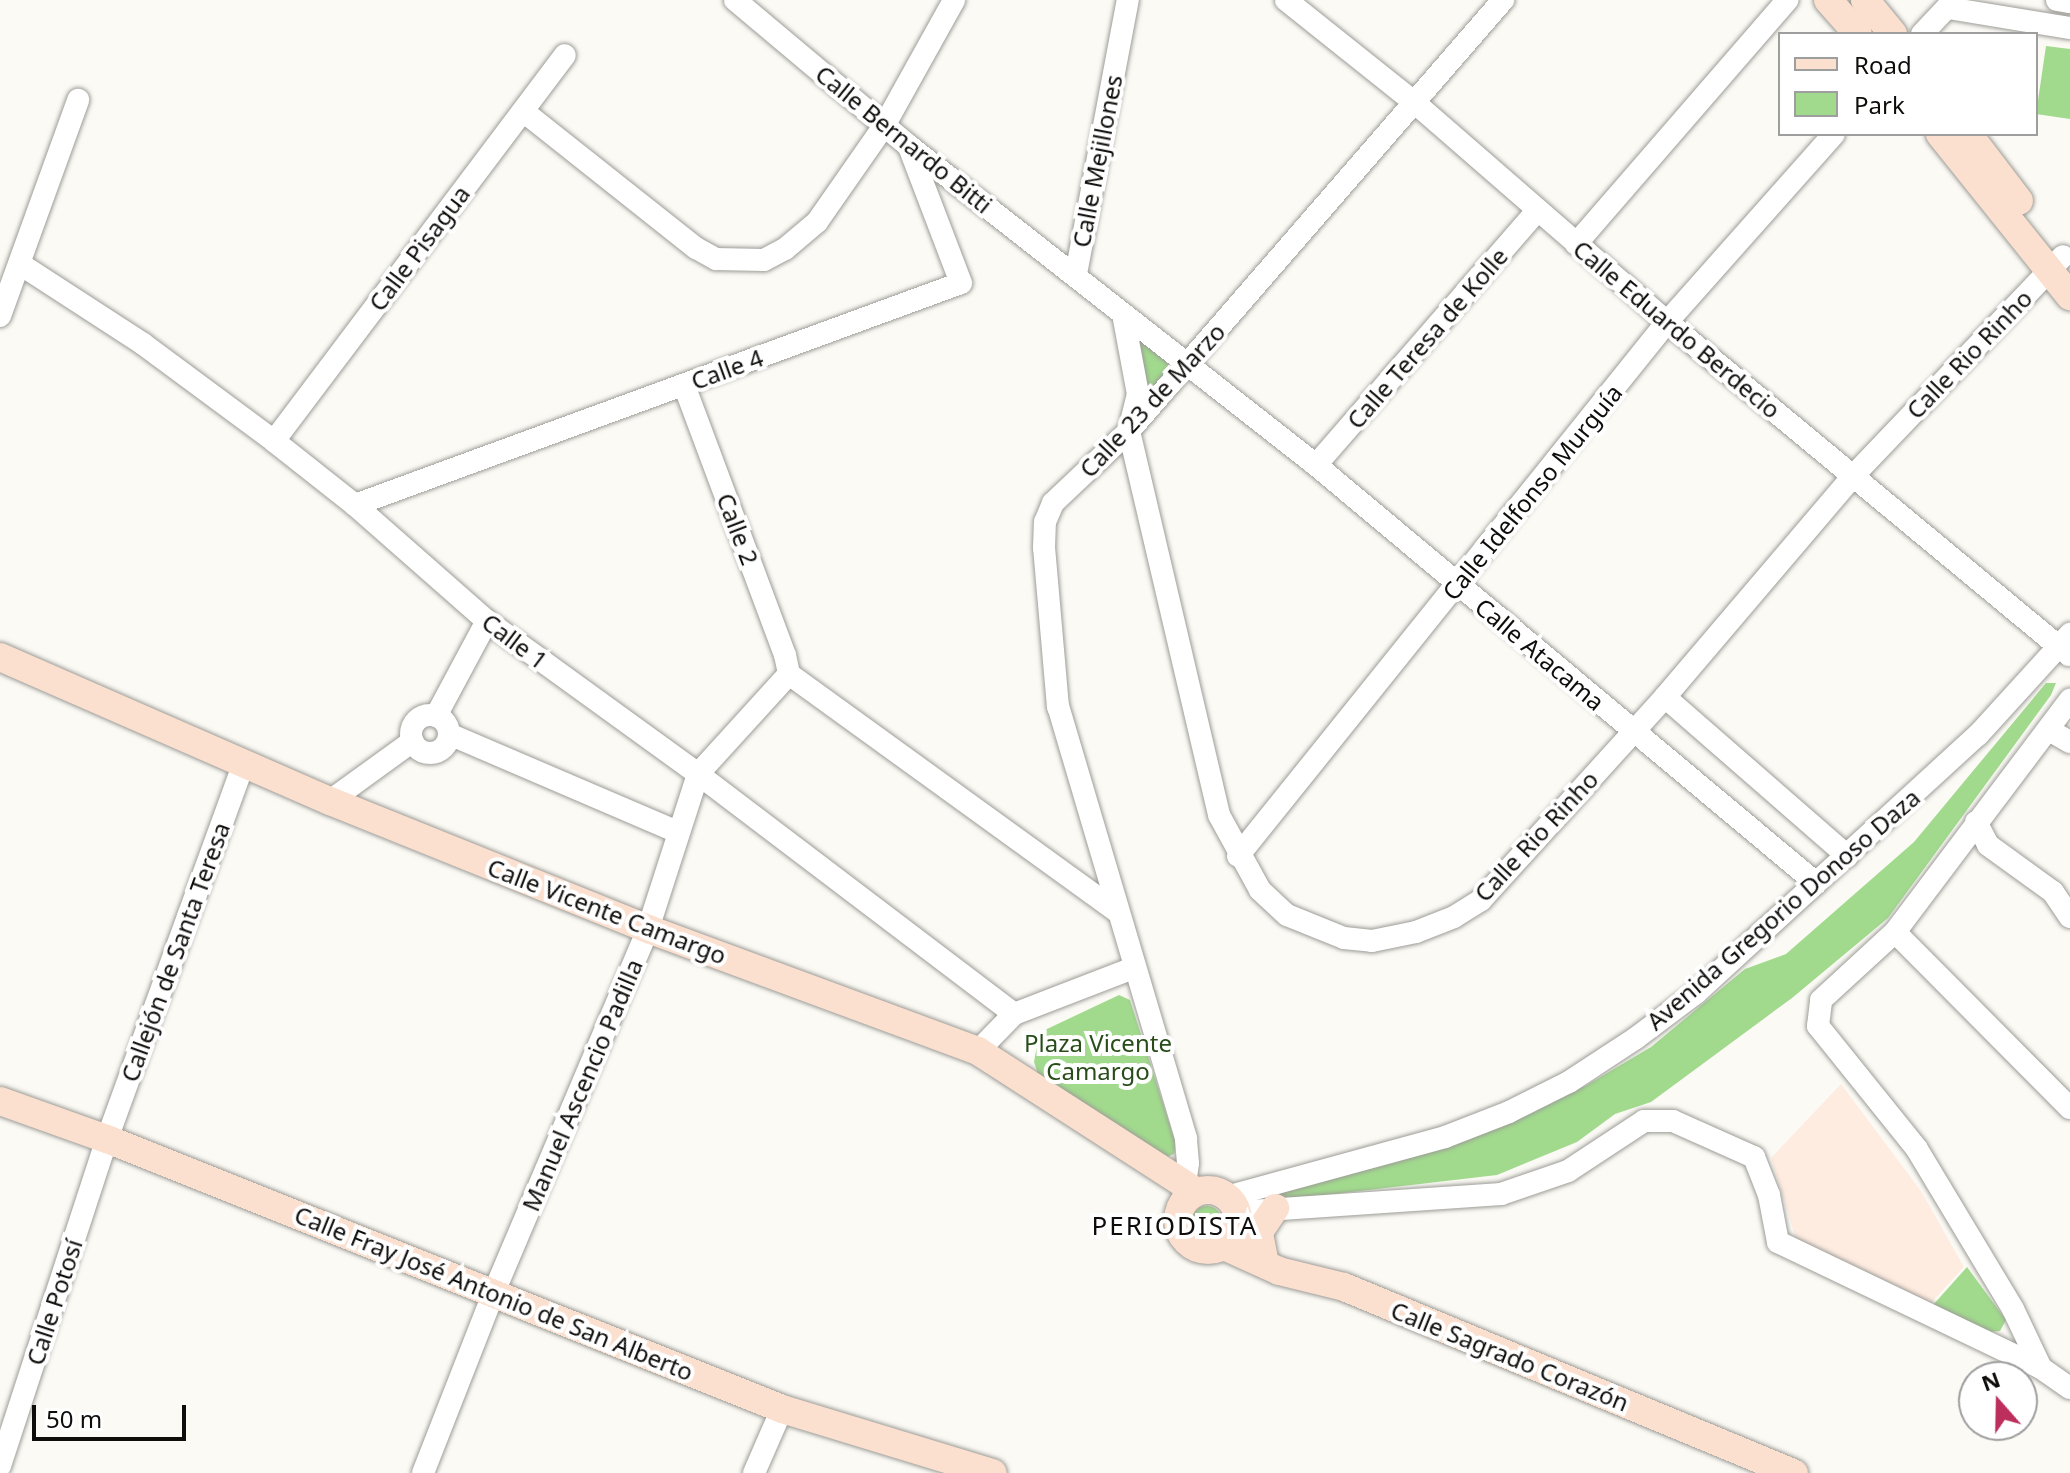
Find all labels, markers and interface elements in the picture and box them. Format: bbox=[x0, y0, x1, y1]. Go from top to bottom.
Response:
legend bbox=[1778, 32, 2038, 136]
text: Road bbox=[1854, 48, 1912, 81]
street label: Calle Bernardo Bitti bbox=[810, 59, 998, 219]
street label: Calle Mejillones bbox=[1066, 72, 1128, 250]
text: Park bbox=[1854, 88, 1905, 121]
street label: Calle Pisagua bbox=[363, 180, 475, 316]
street label: Calle Eduardo Berdecio bbox=[1568, 234, 1786, 424]
street label: Calle Teresa de Kolle bbox=[1341, 242, 1513, 434]
street label: Calle Rio Rinho bbox=[1900, 284, 2038, 424]
street label: Calle 23 de Marzo bbox=[1073, 317, 1231, 483]
street label: Calle 4 bbox=[687, 343, 767, 395]
street label: Calle Idelfonso Murguía bbox=[1436, 378, 1628, 606]
street label: Calle 2 bbox=[711, 489, 765, 569]
street label: Calle Atacama bbox=[1470, 592, 1610, 716]
street label: Calle 1 bbox=[477, 607, 553, 675]
street label: Calle Rio Rinho bbox=[1468, 765, 1604, 907]
street label: Avenida Gregorio Donoso Daza bbox=[1641, 782, 1925, 1036]
street label: Callejón de Santa Teresa bbox=[115, 818, 235, 1086]
street label: Calle Vicente Camargo bbox=[484, 852, 730, 970]
street label: Manuel Ascencio Padilla bbox=[516, 955, 648, 1215]
park label: Plaza Vicente Camargo bbox=[1024, 1029, 1172, 1085]
street label: Calle Fray José Antonio de San Alberto bbox=[291, 1200, 697, 1386]
district label: PERIODISTA bbox=[1092, 1210, 1258, 1242]
street label: Calle Potosí bbox=[20, 1235, 88, 1369]
street label: Calle Sagrado Corazón bbox=[1387, 1295, 1633, 1417]
north arrow bbox=[1958, 1361, 2038, 1441]
text: N bbox=[1977, 1363, 2004, 1397]
scale bar bbox=[36, 1389, 190, 1439]
text: 50 m bbox=[46, 1402, 102, 1435]

